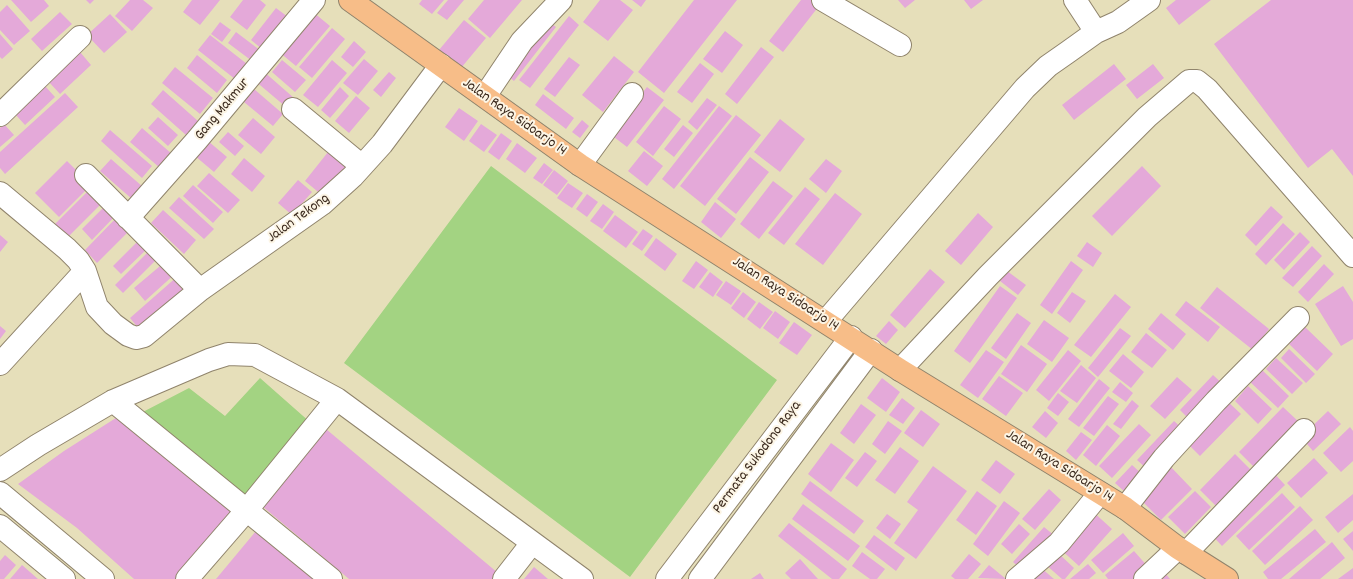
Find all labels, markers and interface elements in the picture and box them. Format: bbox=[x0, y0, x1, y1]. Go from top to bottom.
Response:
street label: Gang Makmur bbox=[192, 75, 254, 145]
street label: Jalan Raya Sidoarjo 14 bbox=[458, 75, 570, 161]
street label: Jalan Tekong bbox=[264, 190, 334, 248]
street label: Jalan Raya Sidoarjo 14 bbox=[728, 254, 842, 336]
street label: Permata Sukodono Raya bbox=[710, 398, 806, 518]
street label: Jalan Raya Sidoarjo 14 bbox=[1002, 427, 1116, 507]

